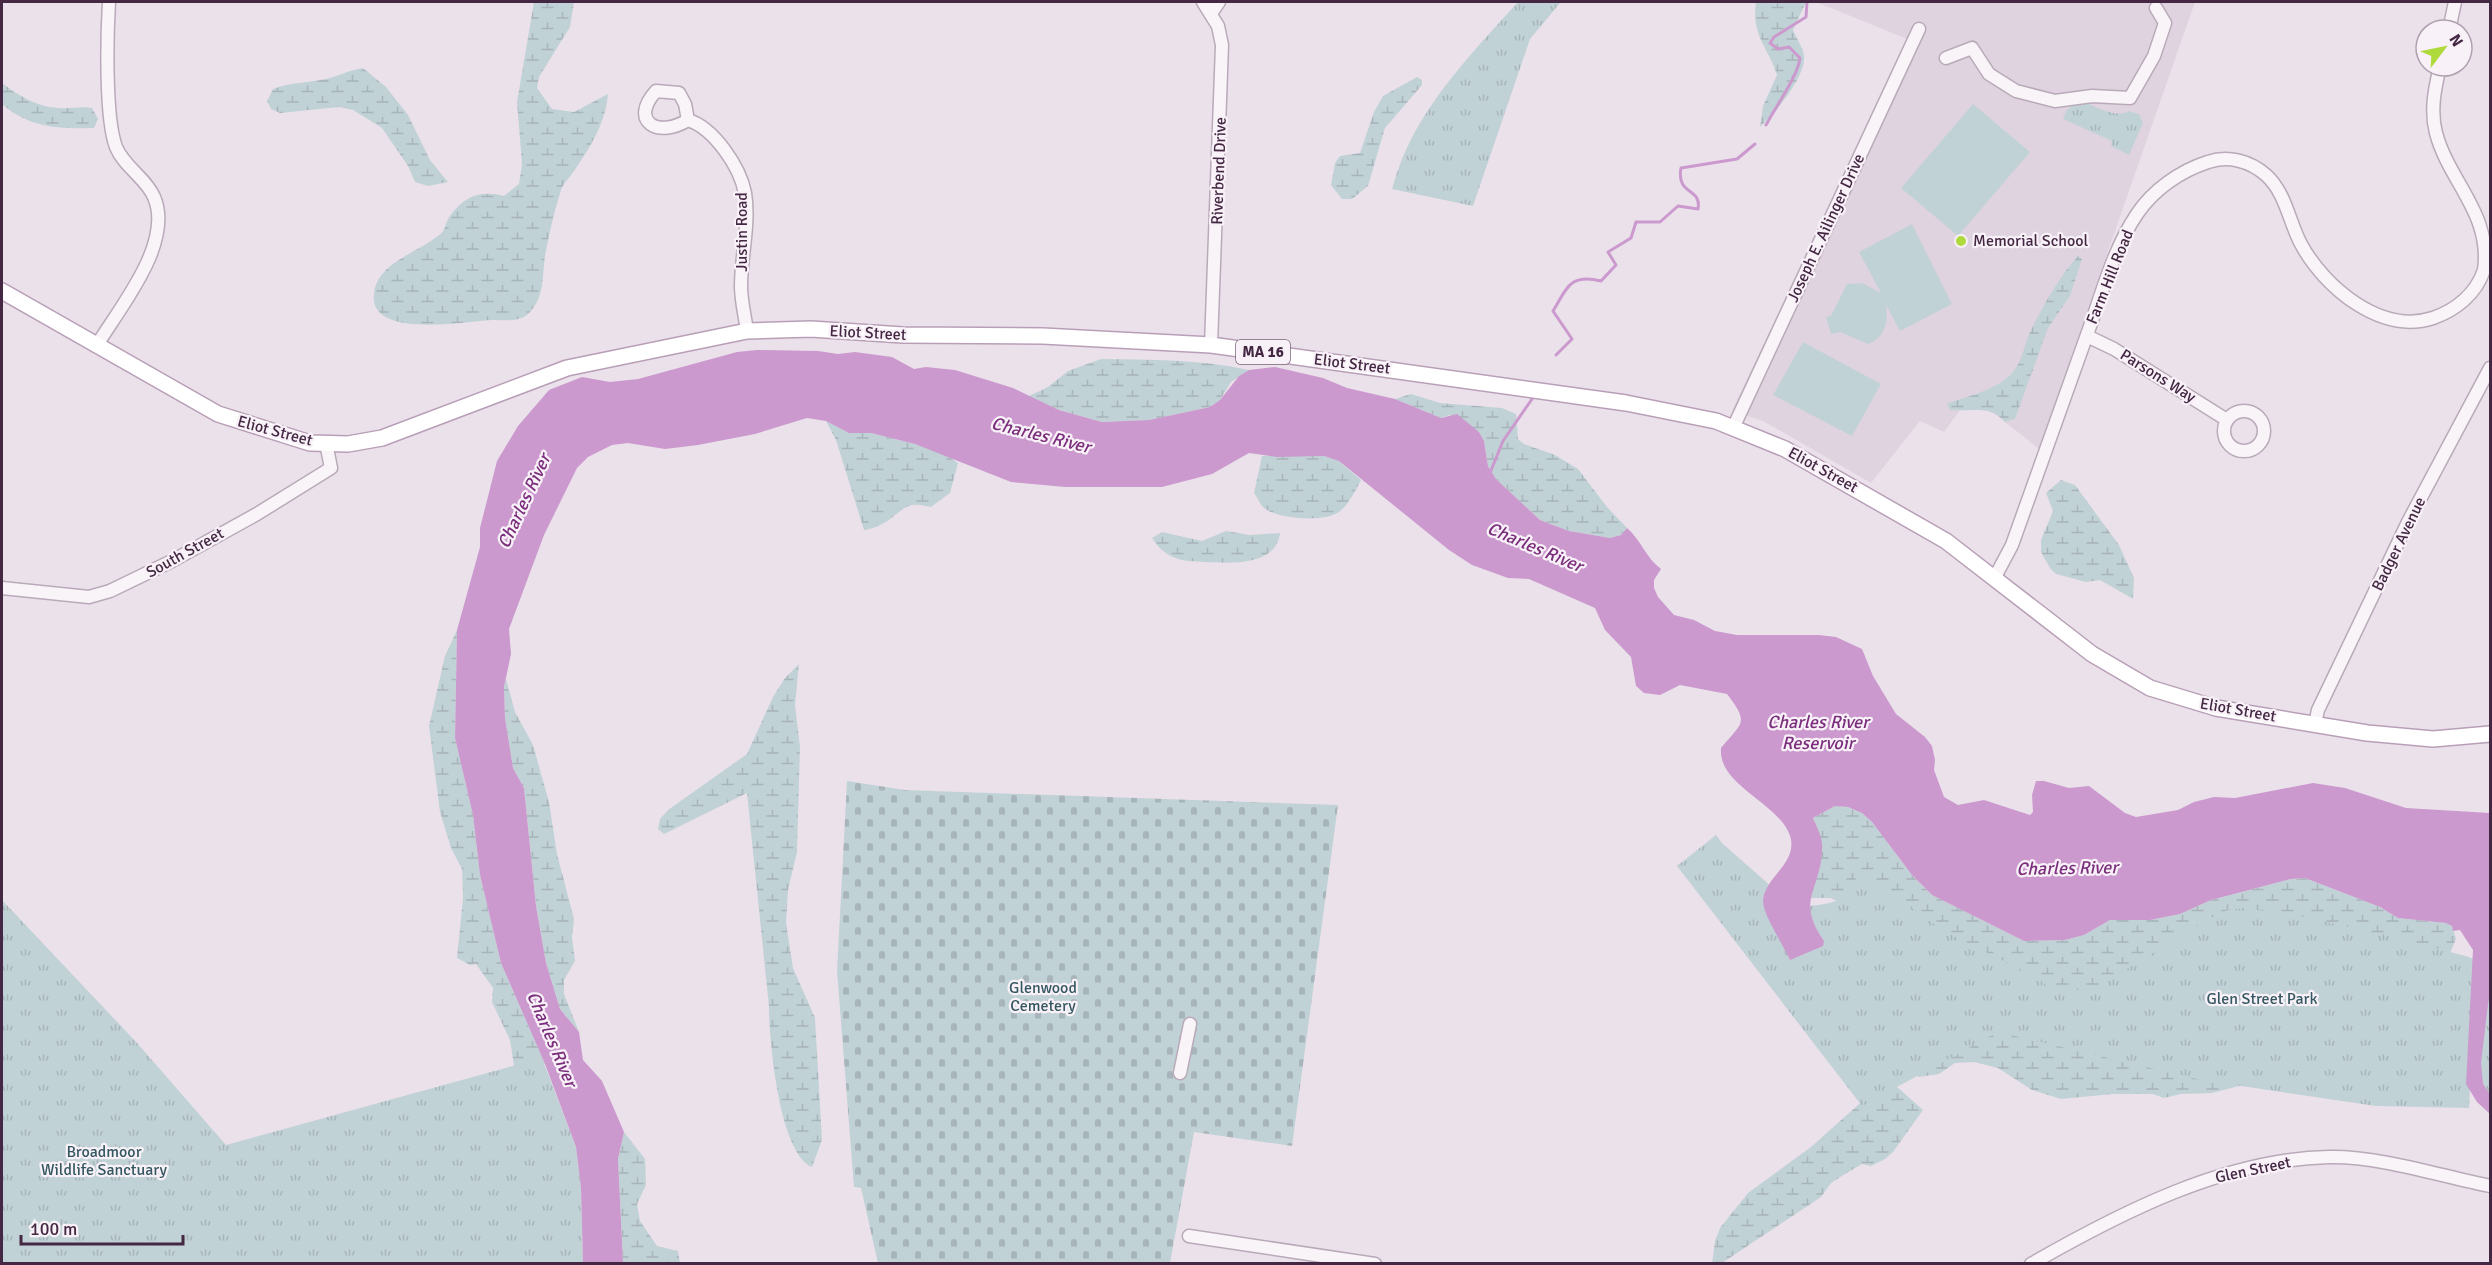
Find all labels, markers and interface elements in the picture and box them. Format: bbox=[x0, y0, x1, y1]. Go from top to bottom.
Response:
north arrow bbox=[2414, 18, 2474, 78]
text: N bbox=[2444, 31, 2467, 51]
street label: Riverbend Drive bbox=[1207, 117, 1231, 225]
street label: Joseph E. Ailinger Drive bbox=[1783, 151, 1869, 305]
street label: Justin Road bbox=[732, 192, 752, 272]
street label: Farm Hill Road bbox=[2082, 227, 2138, 327]
place label: Memorial School bbox=[1973, 231, 2089, 251]
marker: Memorial School bbox=[1954, 234, 1968, 248]
street label: Eliot Street bbox=[829, 321, 907, 345]
road number: MA 16 bbox=[1236, 340, 1290, 364]
street label: Parsons Way bbox=[2116, 345, 2200, 407]
street label: Eliot Street bbox=[1313, 349, 1392, 379]
street label: Eliot Street bbox=[235, 411, 315, 451]
water label: Charles River bbox=[989, 412, 1095, 459]
street label: Eliot Street bbox=[1784, 443, 1862, 498]
water label: Charles River bbox=[493, 448, 556, 552]
street label: Badger Avenue bbox=[2368, 494, 2430, 594]
water label: Charles River bbox=[1484, 517, 1588, 578]
street label: South Street bbox=[143, 523, 228, 582]
street label: Eliot Street bbox=[2198, 693, 2278, 727]
water label: Charles River Reservoir bbox=[1767, 711, 1871, 754]
water label: Charles River bbox=[2016, 856, 2120, 880]
park label: Glenwood Cemetery bbox=[1009, 978, 1077, 1016]
water label: Charles River bbox=[522, 988, 583, 1092]
park label: Glen Street Park bbox=[2206, 989, 2318, 1009]
park label: Broadmoor Wildlife Sanctuary bbox=[41, 1142, 168, 1180]
street label: Glen Street bbox=[2213, 1152, 2293, 1188]
scale bar bbox=[21, 1208, 183, 1246]
text: 100 m bbox=[30, 1218, 77, 1240]

